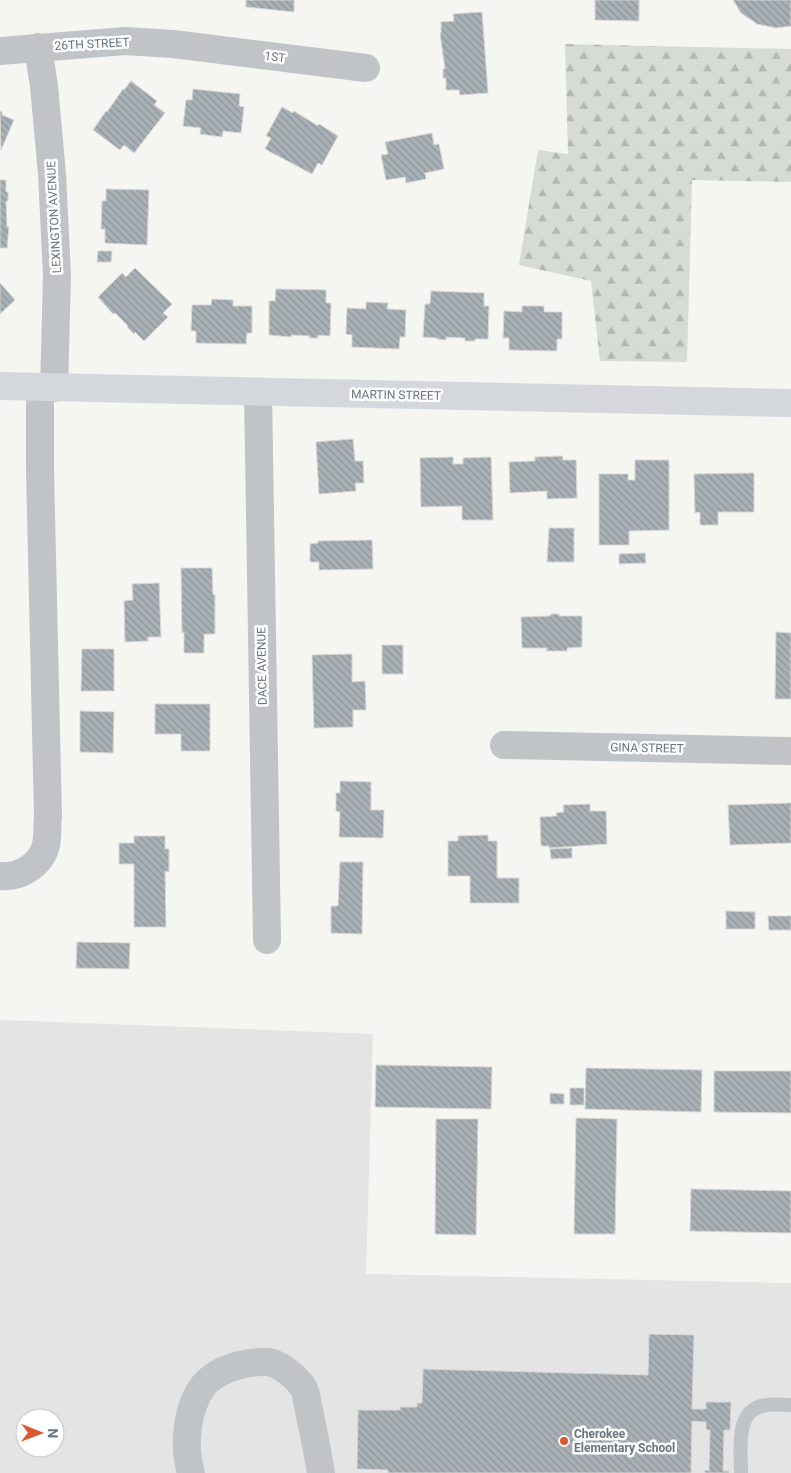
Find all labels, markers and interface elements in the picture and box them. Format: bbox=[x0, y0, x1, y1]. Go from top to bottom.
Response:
street label: 26TH STREET bbox=[54, 35, 130, 53]
street label: 1ST bbox=[264, 49, 286, 65]
street label: LEXINGTON AVENUE bbox=[44, 160, 64, 274]
street label: MARTIN STREET bbox=[351, 387, 441, 403]
street label: DACE AVENUE bbox=[254, 627, 270, 705]
street label: GINA STREET bbox=[610, 740, 684, 756]
north arrow bbox=[15, 1408, 65, 1458]
place label: Cherokee Elementary School bbox=[574, 1427, 675, 1455]
text: N bbox=[45, 1428, 61, 1438]
marker: Cherokee Elementary School bbox=[558, 1435, 570, 1447]

